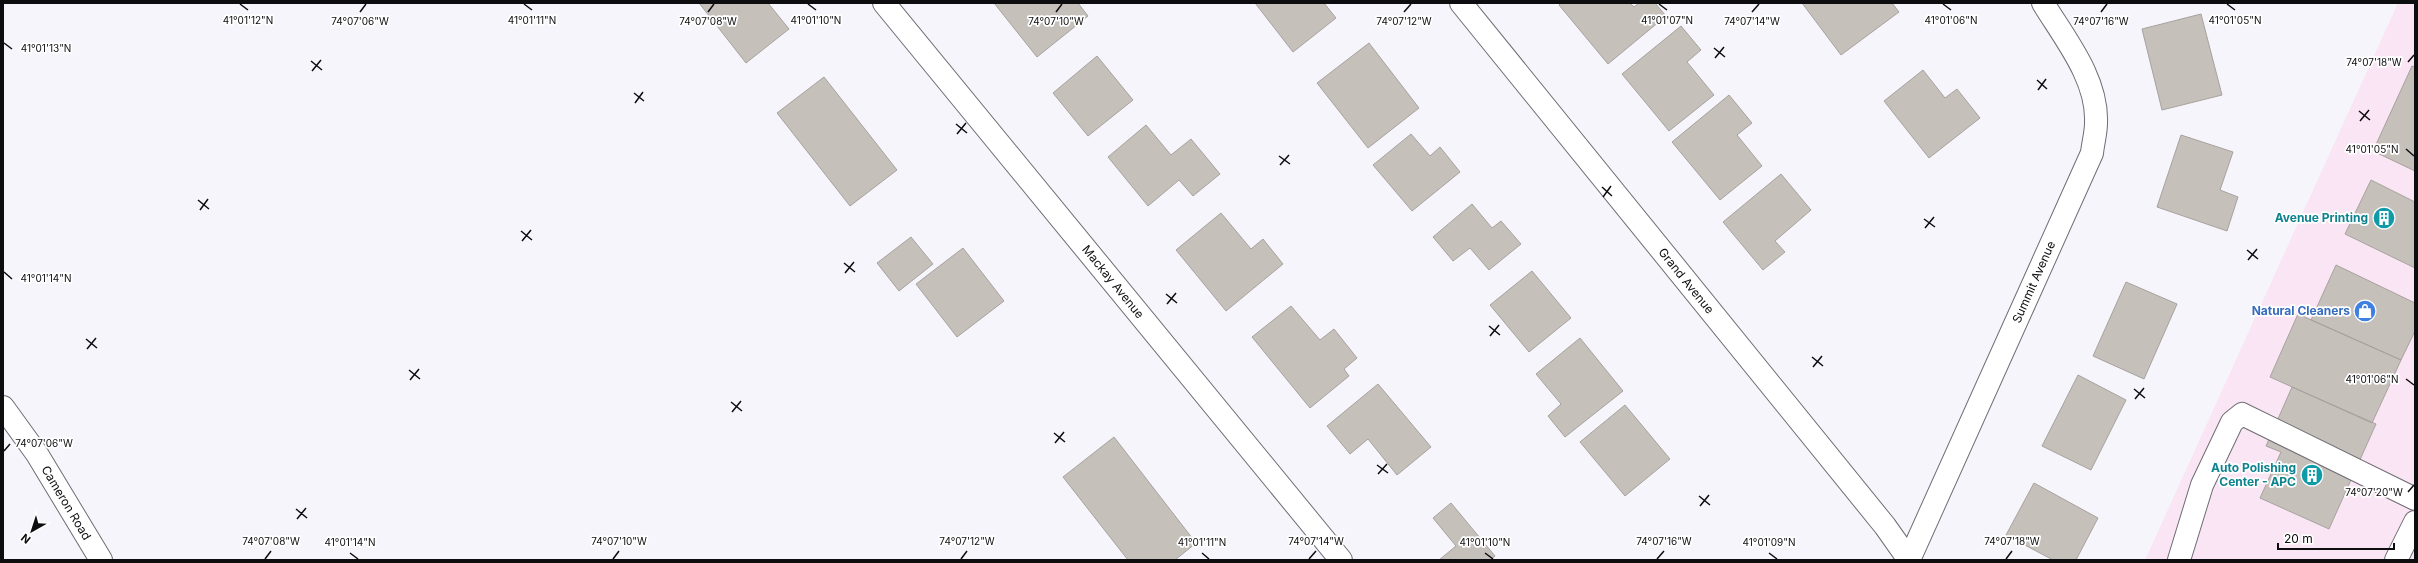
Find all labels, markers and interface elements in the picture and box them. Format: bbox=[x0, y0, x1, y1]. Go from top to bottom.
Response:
text: 41°01'12"N bbox=[223, 14, 273, 26]
text: 41°01'11"N bbox=[508, 14, 556, 26]
text: 41°01'10"N bbox=[791, 14, 841, 26]
text: 41°01'07"N bbox=[1641, 14, 1693, 26]
text: 41°01'06"N bbox=[1925, 14, 1977, 26]
text: 41°01'05"N bbox=[2209, 14, 2261, 26]
text: 74°07'06"W bbox=[331, 15, 389, 27]
text: 74°07'08"W bbox=[679, 15, 737, 27]
text: 74°07'10"W bbox=[1028, 15, 1084, 27]
text: 74°07'12"W bbox=[1376, 15, 1432, 27]
text: 74°07'14"W bbox=[1724, 15, 1780, 27]
text: 74°07'16"W bbox=[2073, 15, 2129, 27]
text: 41°01'13"N bbox=[21, 42, 71, 54]
text: 74°07'18"W bbox=[2346, 56, 2402, 68]
text: 41°01'05"N bbox=[2346, 143, 2398, 155]
building icon: Avenue Printing bbox=[2371, 205, 2397, 231]
place label: Avenue Printing bbox=[2275, 210, 2368, 225]
street label: Summit Avenue bbox=[2009, 238, 2058, 325]
street label: Mackay Avenue bbox=[1079, 242, 1147, 321]
street label: Grand Avenue bbox=[1655, 245, 1717, 317]
text: 41°01'14"N bbox=[21, 272, 71, 284]
shop icon: Natural Cleaners bbox=[2352, 298, 2378, 324]
place label: Natural Cleaners bbox=[2252, 303, 2350, 318]
text: 41°01'06"N bbox=[2346, 373, 2398, 385]
text: 74°07'06"W bbox=[15, 437, 73, 449]
place label: Auto Polishing Center - APC bbox=[2211, 460, 2296, 489]
building icon: Auto Polishing Center - APC bbox=[2299, 462, 2325, 488]
street label: Cameron Road bbox=[38, 463, 94, 543]
text: 74°07'20"W bbox=[2345, 486, 2403, 498]
north arrow bbox=[12, 511, 52, 551]
scale bar bbox=[2278, 525, 2394, 551]
text: N bbox=[18, 531, 33, 547]
text: 20 m bbox=[2284, 531, 2313, 546]
text: 74°07'08"W bbox=[242, 535, 300, 547]
text: 74°07'10"W bbox=[591, 535, 647, 547]
text: 74°07'12"W bbox=[939, 535, 995, 547]
text: 74°07'14"W bbox=[1288, 535, 1344, 547]
text: 74°07'16"W bbox=[1636, 535, 1692, 547]
text: 74°07'18"W bbox=[1984, 535, 2040, 547]
text: 41°01'14"N bbox=[325, 536, 375, 548]
text: 41°01'11"N bbox=[1178, 536, 1226, 548]
text: 41°01'10"N bbox=[1460, 536, 1510, 548]
text: 41°01'09"N bbox=[1743, 536, 1795, 548]

